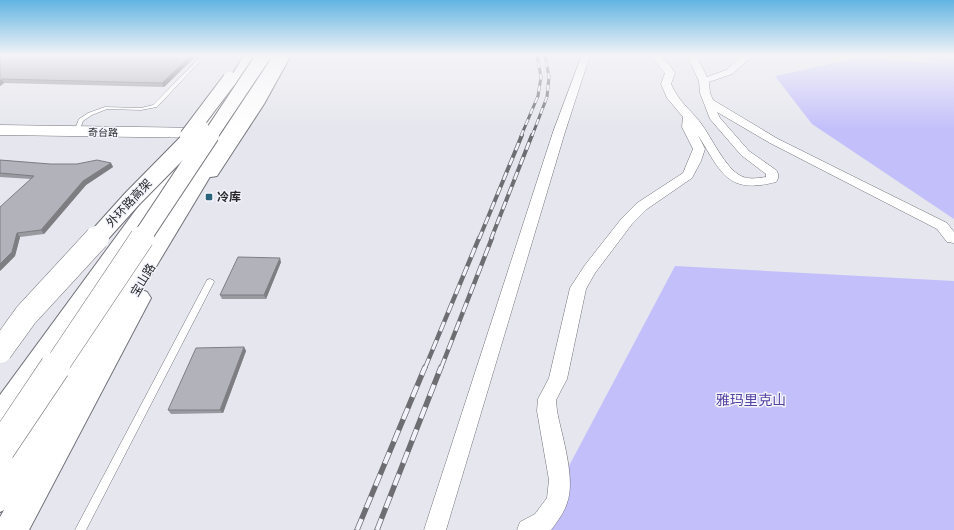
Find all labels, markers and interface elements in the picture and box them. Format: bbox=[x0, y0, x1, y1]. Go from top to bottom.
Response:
street label: 奇台路 bbox=[88, 127, 118, 138]
street label: 外环路高架 bbox=[103, 176, 154, 229]
place label: 冷库 bbox=[217, 190, 241, 203]
marker: 冷库 bbox=[204, 192, 214, 202]
street label: 宝山路 bbox=[128, 261, 157, 299]
park label: 雅玛里克山 bbox=[716, 393, 786, 408]

